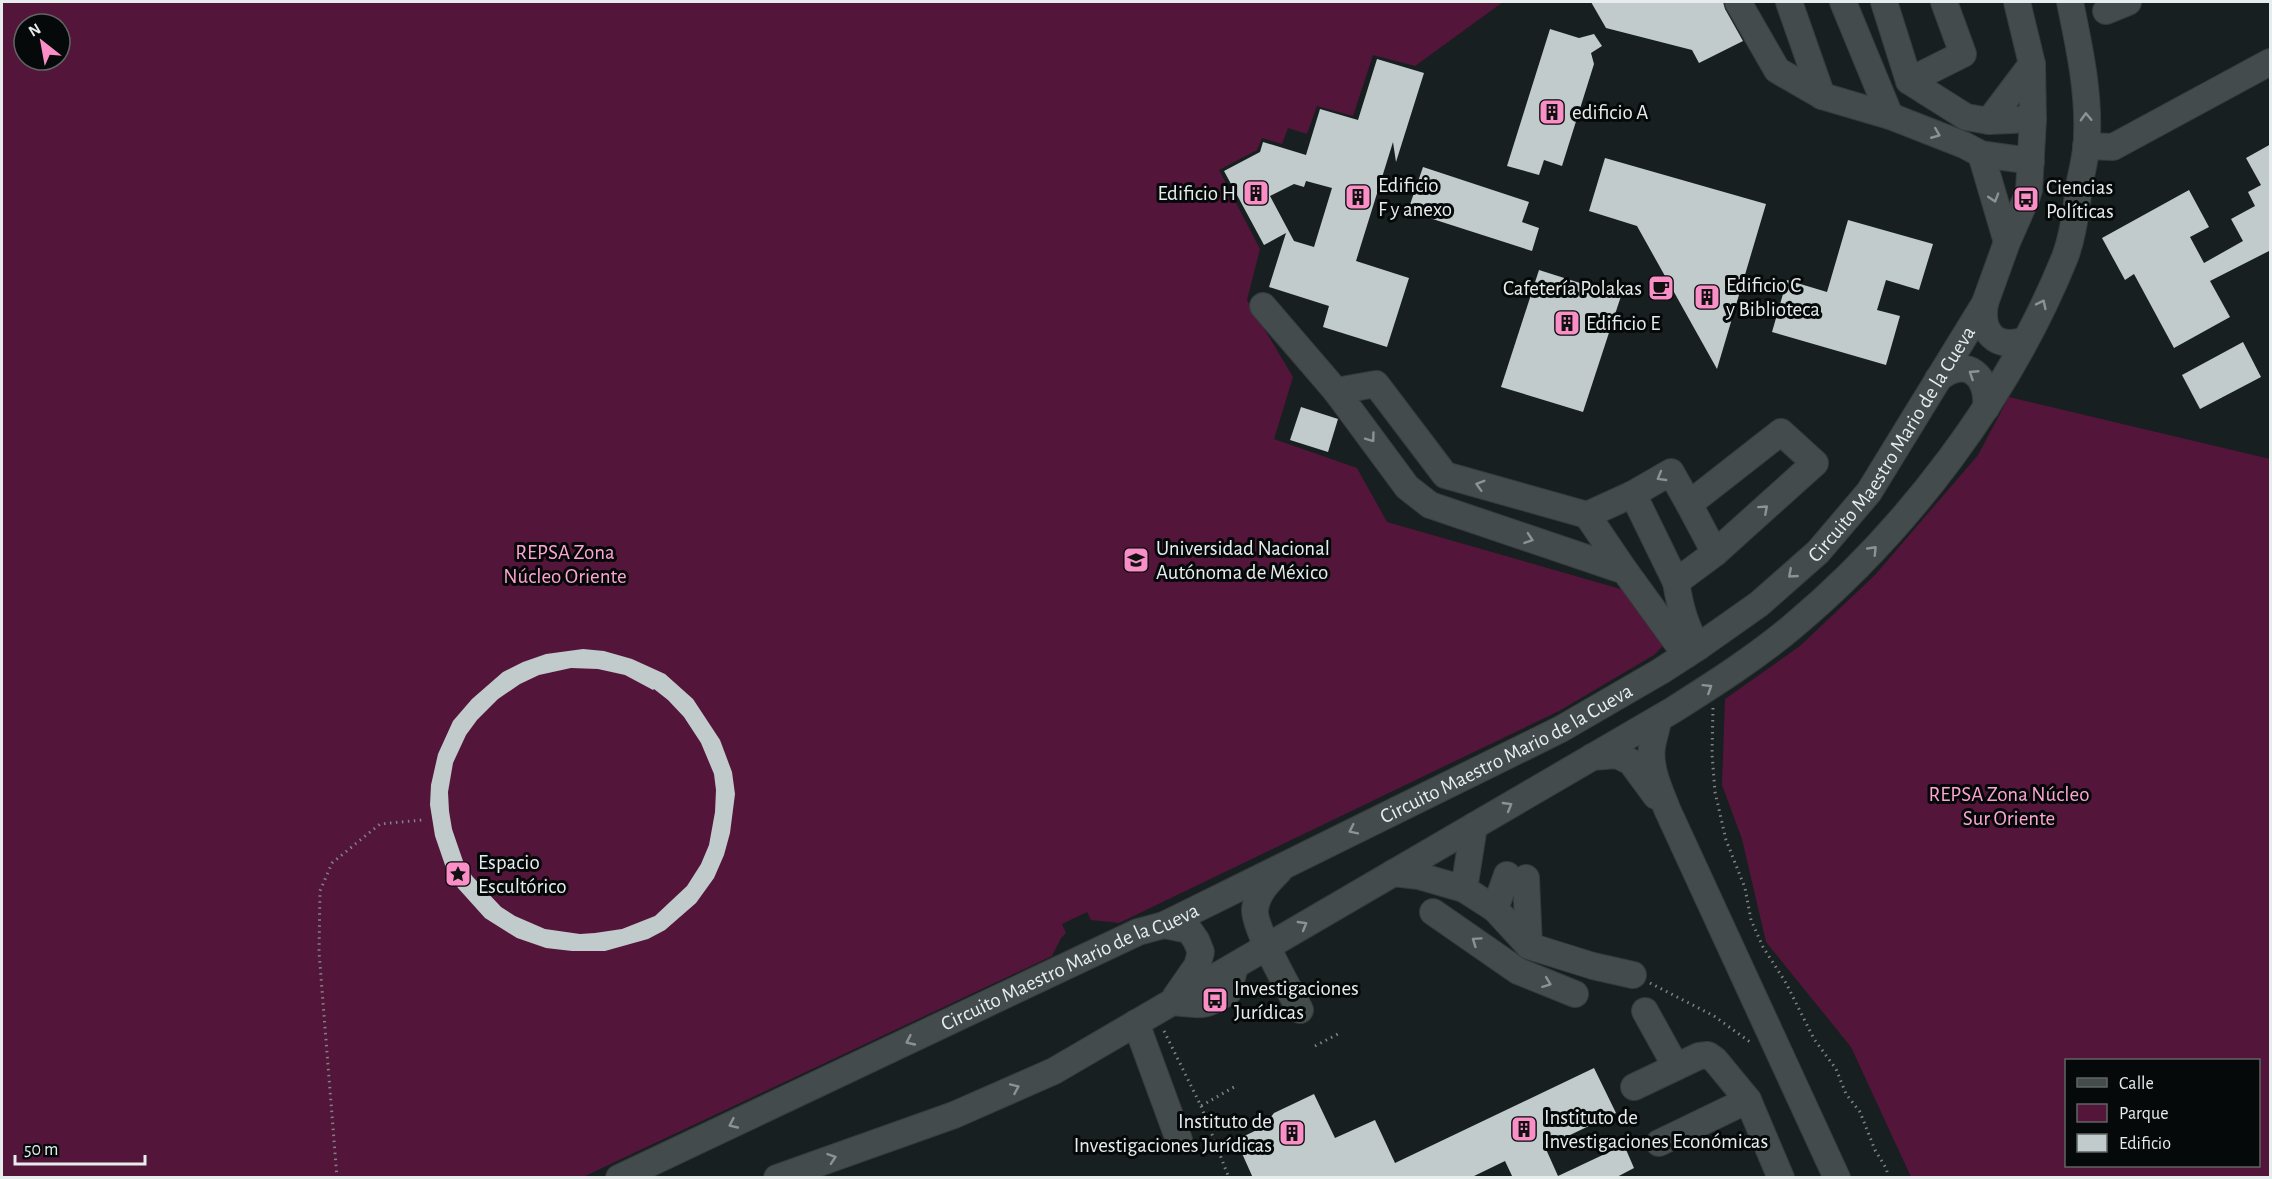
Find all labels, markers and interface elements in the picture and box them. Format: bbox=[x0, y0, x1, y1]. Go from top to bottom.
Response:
north arrow bbox=[12, 12, 72, 72]
text: N bbox=[26, 20, 44, 40]
building icon: edificio A bbox=[1537, 97, 1567, 127]
place label: edificio A bbox=[1572, 102, 1648, 123]
one-way arrow bbox=[2080, 112, 2093, 121]
one-way arrow bbox=[1930, 127, 1940, 140]
place label: Edificio F y anexo bbox=[1378, 175, 1452, 220]
place label: Ciencias Políticas bbox=[2046, 177, 2114, 222]
building icon: Edificio H bbox=[1241, 178, 1271, 208]
building icon: Edificio F y anexo bbox=[1343, 182, 1373, 212]
place label: Edificio H bbox=[1158, 183, 1236, 204]
bus stop icon: Ciencias Políticas bbox=[2011, 184, 2041, 214]
one-way arrow bbox=[1987, 192, 1999, 203]
cafe icon: Cafetería Polakas bbox=[1646, 273, 1676, 303]
place label: Edificio C y Biblioteca bbox=[1725, 275, 1820, 320]
place label: Cafetería Polakas bbox=[1503, 278, 1642, 299]
building icon: Edificio C y Biblioteca bbox=[1692, 282, 1722, 312]
one-way arrow bbox=[2035, 300, 2047, 311]
building icon: Edificio E bbox=[1552, 308, 1582, 338]
place label: Edificio E bbox=[1586, 313, 1660, 334]
street label: Circuito Maestro Mario de la Cueva bbox=[1804, 322, 1979, 566]
one-way arrow bbox=[1969, 371, 1980, 382]
one-way arrow bbox=[1363, 431, 1374, 442]
one-way arrow bbox=[1657, 470, 1667, 481]
one-way arrow bbox=[1475, 480, 1486, 492]
one-way arrow bbox=[1758, 505, 1768, 516]
one-way arrow bbox=[1523, 531, 1534, 544]
place label: Universidad Nacional Autónoma de México bbox=[1156, 538, 1330, 583]
park label: REPSA Zona Núcleo Oriente bbox=[503, 542, 627, 587]
school or university icon: Universidad Nacional Autónoma de México bbox=[1121, 545, 1151, 575]
one-way arrow bbox=[1866, 547, 1877, 557]
one-way arrow bbox=[1788, 567, 1799, 578]
street label: Circuito Maestro Mario de la Cueva bbox=[1377, 679, 1636, 827]
one-way arrow bbox=[1701, 684, 1712, 695]
park label: REPSA Zona Núcleo Sur Oriente bbox=[1929, 784, 2089, 829]
one-way arrow bbox=[1502, 801, 1512, 813]
one-way arrow bbox=[1348, 823, 1359, 835]
place label: Espacio Escultórico bbox=[478, 852, 567, 897]
place icon: Espacio Escultórico bbox=[443, 859, 473, 889]
street label: Circuito Maestro Mario de la Cueva bbox=[938, 899, 1202, 1034]
one-way arrow bbox=[1297, 921, 1307, 933]
one-way arrow bbox=[1471, 937, 1482, 948]
one-way arrow bbox=[1541, 975, 1551, 988]
place label: Investigaciones Jurídicas bbox=[1234, 978, 1359, 1023]
bus stop icon: Investigaciones Jurídicas bbox=[1200, 985, 1230, 1015]
one-way arrow bbox=[905, 1033, 916, 1045]
legend bbox=[2065, 1059, 2260, 1167]
text: Calle bbox=[2119, 1075, 2154, 1093]
one-way arrow bbox=[1008, 1084, 1019, 1096]
text: Parque bbox=[2119, 1105, 2168, 1123]
place label: Instituto de Investigaciones Económicas bbox=[1544, 1107, 1768, 1152]
place label: Instituto de Investigaciones Jurídicas bbox=[1074, 1111, 1272, 1156]
building icon: Instituto de Investigaciones Económicas bbox=[1509, 1114, 1539, 1144]
one-way arrow bbox=[729, 1116, 740, 1128]
building icon: Instituto de Investigaciones Jurídicas bbox=[1277, 1118, 1307, 1148]
scale bar bbox=[15, 1128, 146, 1166]
text: Edificio bbox=[2119, 1135, 2171, 1153]
text: 50 m bbox=[24, 1141, 58, 1159]
one-way arrow bbox=[827, 1152, 837, 1165]

